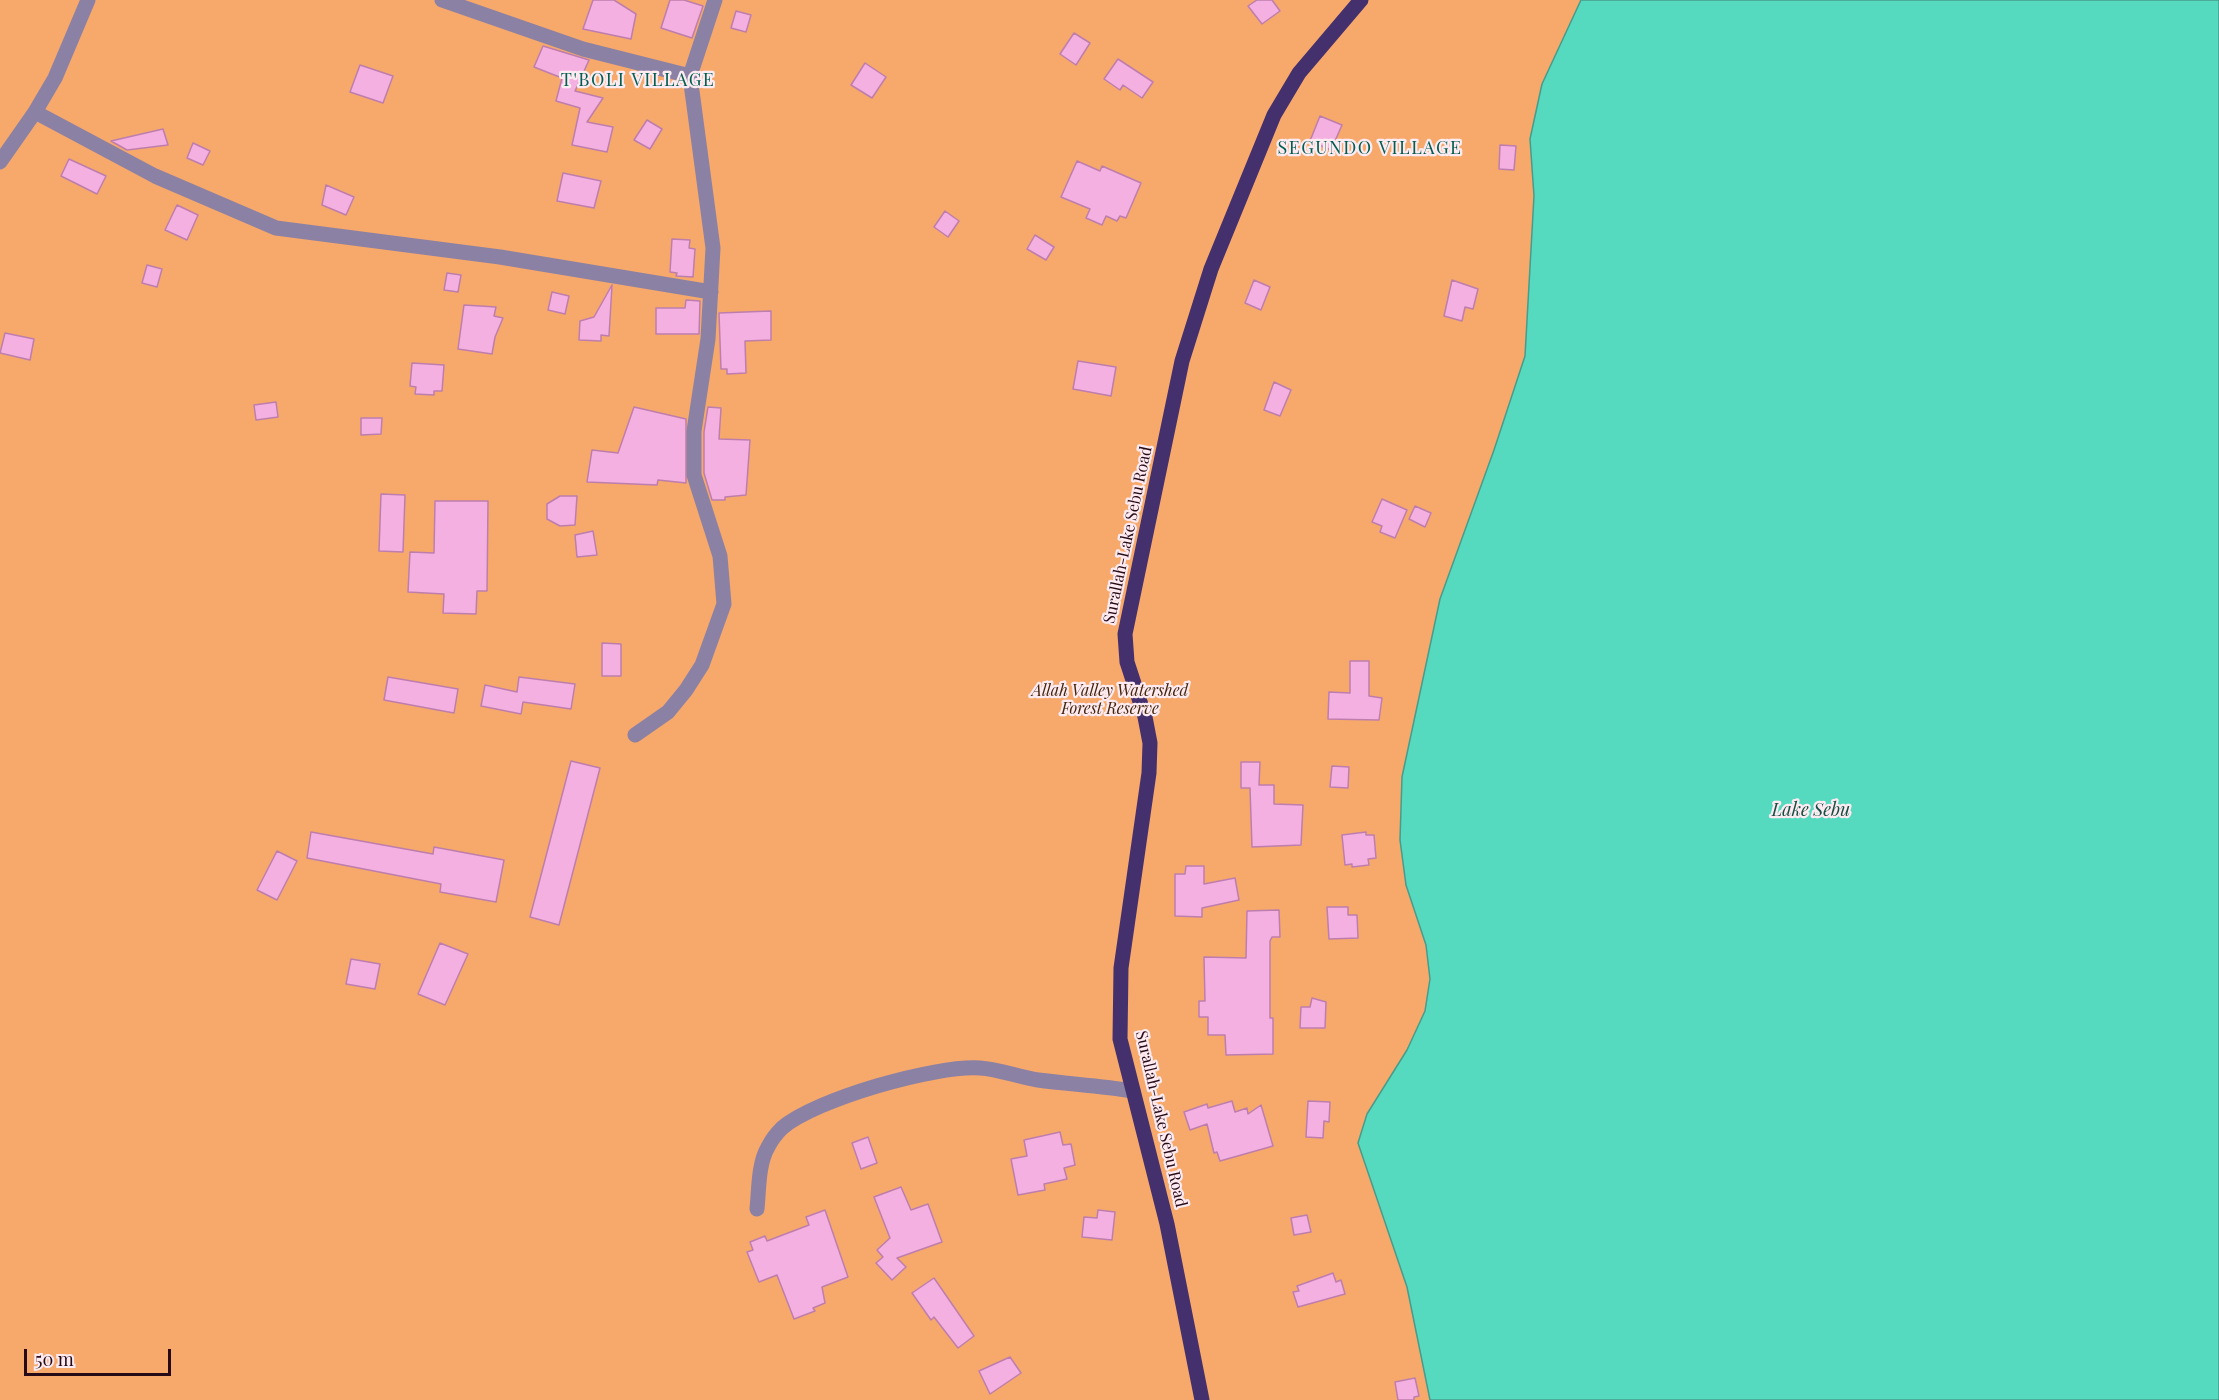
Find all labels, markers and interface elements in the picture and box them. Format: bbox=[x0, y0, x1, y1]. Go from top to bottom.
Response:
district label: T'BOLI VILLAGE bbox=[561, 69, 715, 91]
district label: SEGUNDO VILLAGE bbox=[1277, 137, 1463, 159]
street label: Surallah-Lake Sebu Road bbox=[1100, 445, 1156, 625]
park label: Allah Valley Watershed Forest Reserve bbox=[1032, 681, 1188, 719]
water label: Lake Sebu bbox=[1772, 799, 1850, 821]
street label: Surallah-Lake Sebu Road bbox=[1131, 1029, 1191, 1209]
scale bar bbox=[27, 1337, 174, 1375]
text: 50 m bbox=[35, 1347, 74, 1371]

